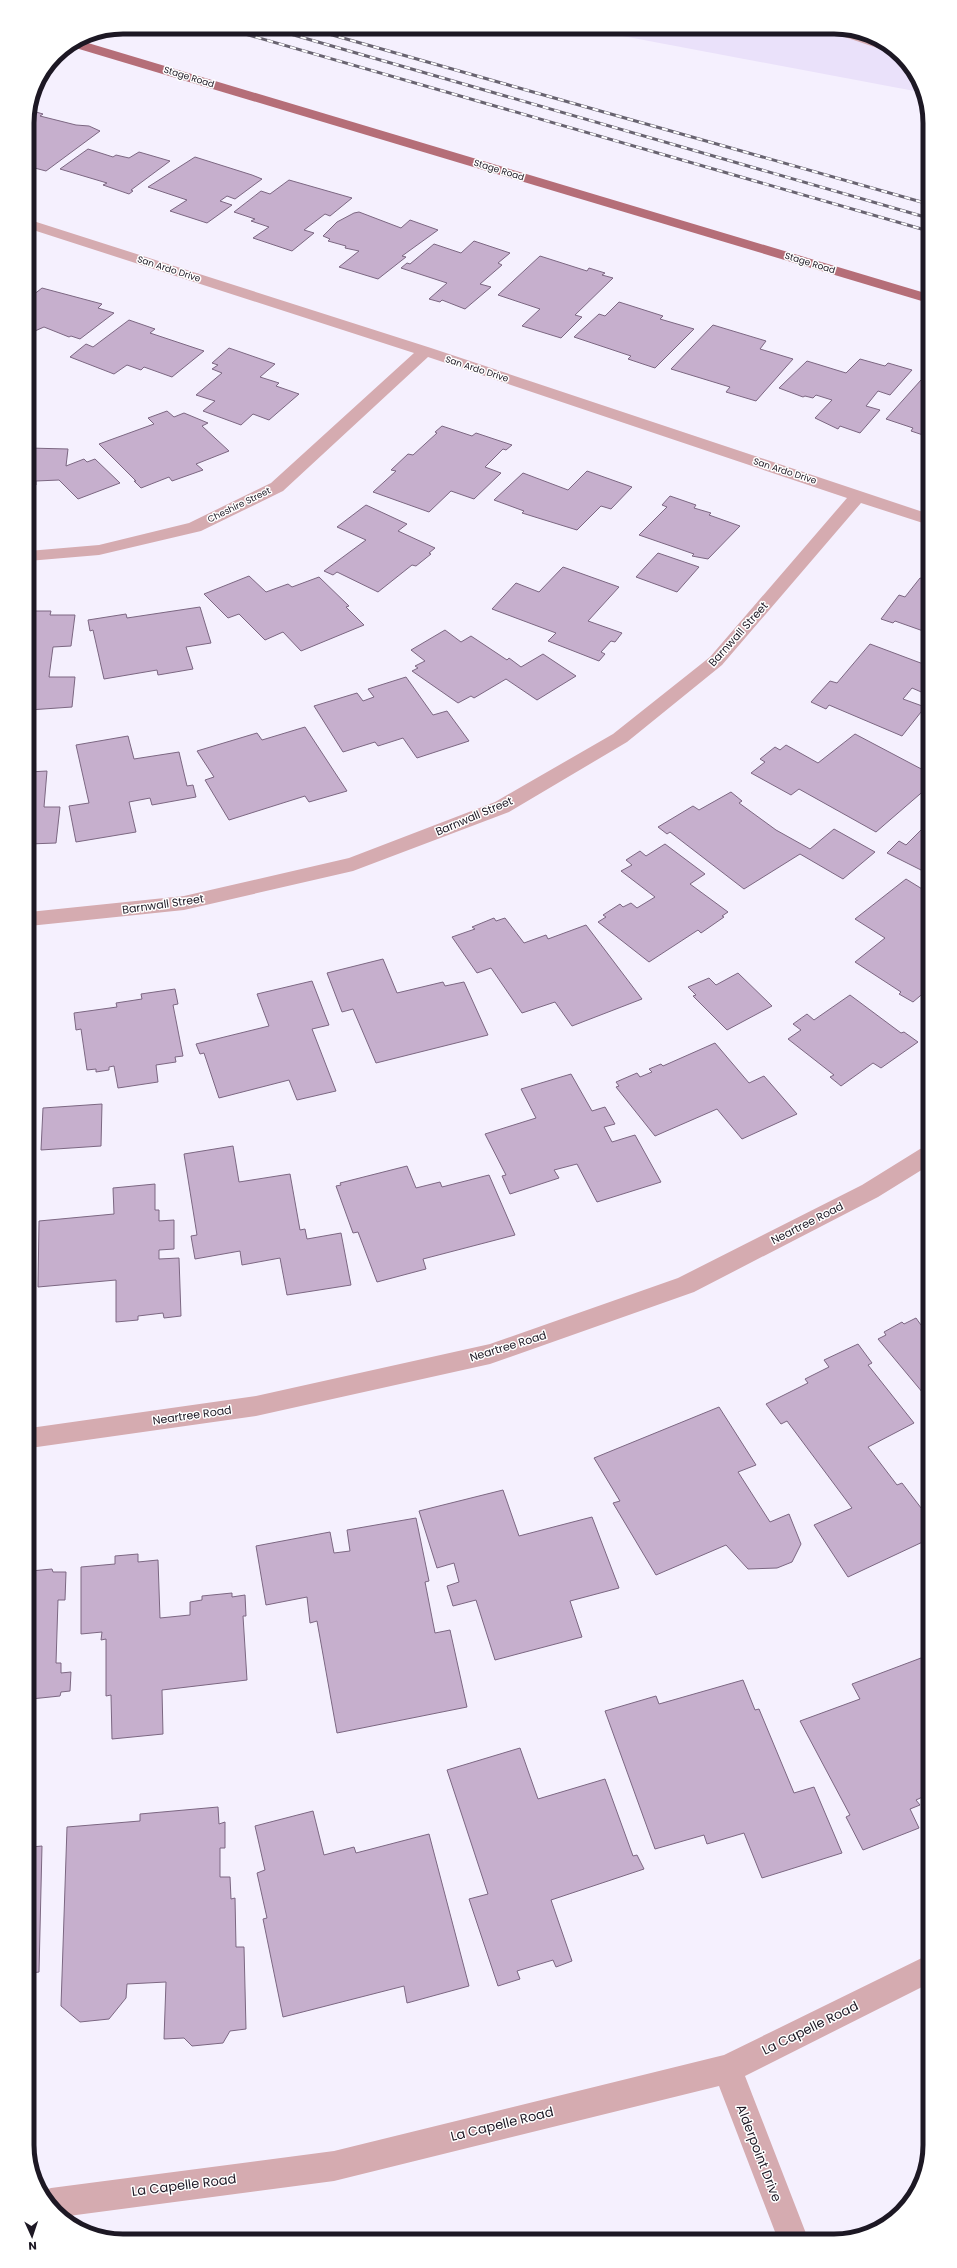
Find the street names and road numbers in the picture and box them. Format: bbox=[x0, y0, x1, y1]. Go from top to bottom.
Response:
street label: Stage Road bbox=[162, 64, 216, 90]
street label: Stage Road bbox=[472, 157, 526, 183]
street label: Stage Road bbox=[783, 250, 837, 276]
street label: San Ardo Drive bbox=[136, 253, 203, 285]
street label: San Ardo Drive bbox=[444, 353, 511, 385]
street label: San Ardo Drive bbox=[752, 455, 819, 487]
street label: Cheshire Street bbox=[206, 485, 272, 525]
street label: Barnwall Street bbox=[705, 598, 771, 670]
street label: Barnwall Street bbox=[433, 793, 515, 839]
street label: Barnwall Street bbox=[121, 890, 205, 918]
street label: Neartree Road bbox=[768, 1198, 846, 1248]
street label: Neartree Road bbox=[468, 1327, 548, 1365]
street label: Neartree Road bbox=[152, 1402, 232, 1428]
street label: La Capelle Road bbox=[759, 1996, 861, 2060]
street label: Alderpoint Drive bbox=[732, 2101, 786, 2205]
street label: La Capelle Road bbox=[449, 2102, 555, 2146]
street label: La Capelle Road bbox=[131, 2169, 237, 2201]

